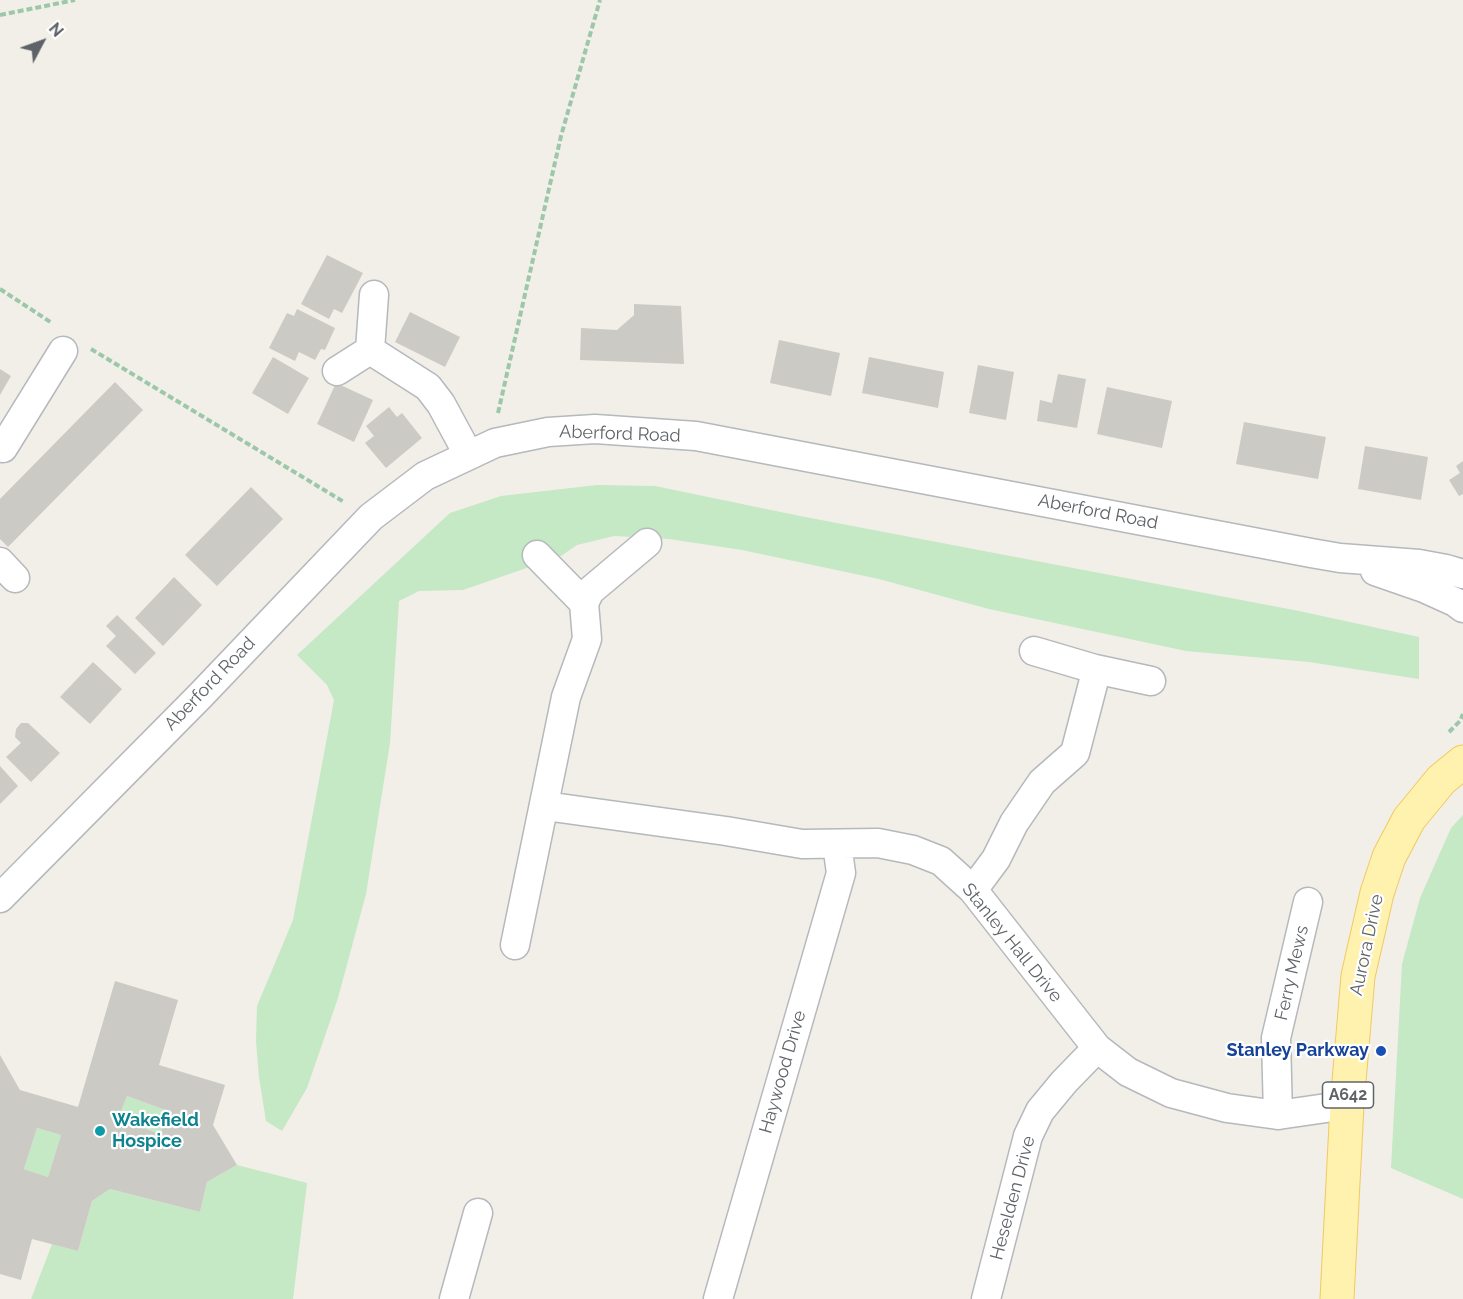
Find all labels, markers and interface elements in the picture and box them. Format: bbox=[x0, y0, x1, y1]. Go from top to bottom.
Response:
north arrow bbox=[12, 12, 72, 72]
text: N bbox=[45, 19, 67, 41]
street label: Aberford Road bbox=[559, 421, 681, 447]
street label: Aberford Road bbox=[1036, 490, 1160, 534]
street label: Aberford Road bbox=[160, 633, 260, 735]
street label: Stanley Hall Drive bbox=[957, 879, 1067, 1007]
street label: Aurora Drive bbox=[1346, 892, 1388, 998]
street label: Ferry Mews bbox=[1271, 924, 1313, 1022]
street label: Haywood Drive bbox=[755, 1008, 811, 1136]
place label: Stanley Parkway bbox=[1227, 1040, 1369, 1062]
marker: Stanley Parkway bbox=[1374, 1044, 1388, 1058]
road number: A642 bbox=[1322, 1082, 1374, 1108]
place label: Wakefield Hospice bbox=[112, 1110, 199, 1152]
marker: Wakefield Hospice bbox=[93, 1124, 107, 1138]
street label: Heselden Drive bbox=[986, 1134, 1040, 1262]

